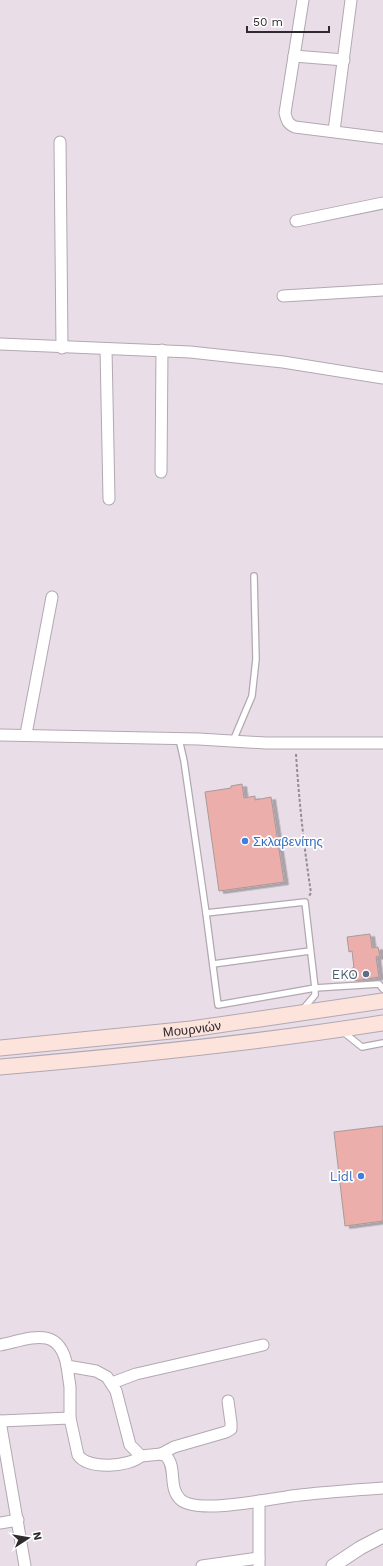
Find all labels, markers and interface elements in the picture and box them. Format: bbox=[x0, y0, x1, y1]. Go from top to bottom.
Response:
scale bar bbox=[247, 8, 329, 34]
text: 50 m bbox=[253, 15, 283, 29]
place label: Σκλαβενίτης bbox=[253, 834, 323, 849]
marker: Σκλαβενίτης bbox=[240, 836, 250, 846]
place label: EKO bbox=[332, 967, 358, 982]
marker: EKO bbox=[361, 969, 371, 979]
street label: Μουρνιών bbox=[162, 1017, 222, 1039]
place label: Lidl bbox=[330, 1169, 353, 1184]
marker: Lidl bbox=[356, 1171, 366, 1181]
north arrow bbox=[8, 1518, 48, 1558]
text: N bbox=[30, 1531, 44, 1541]

